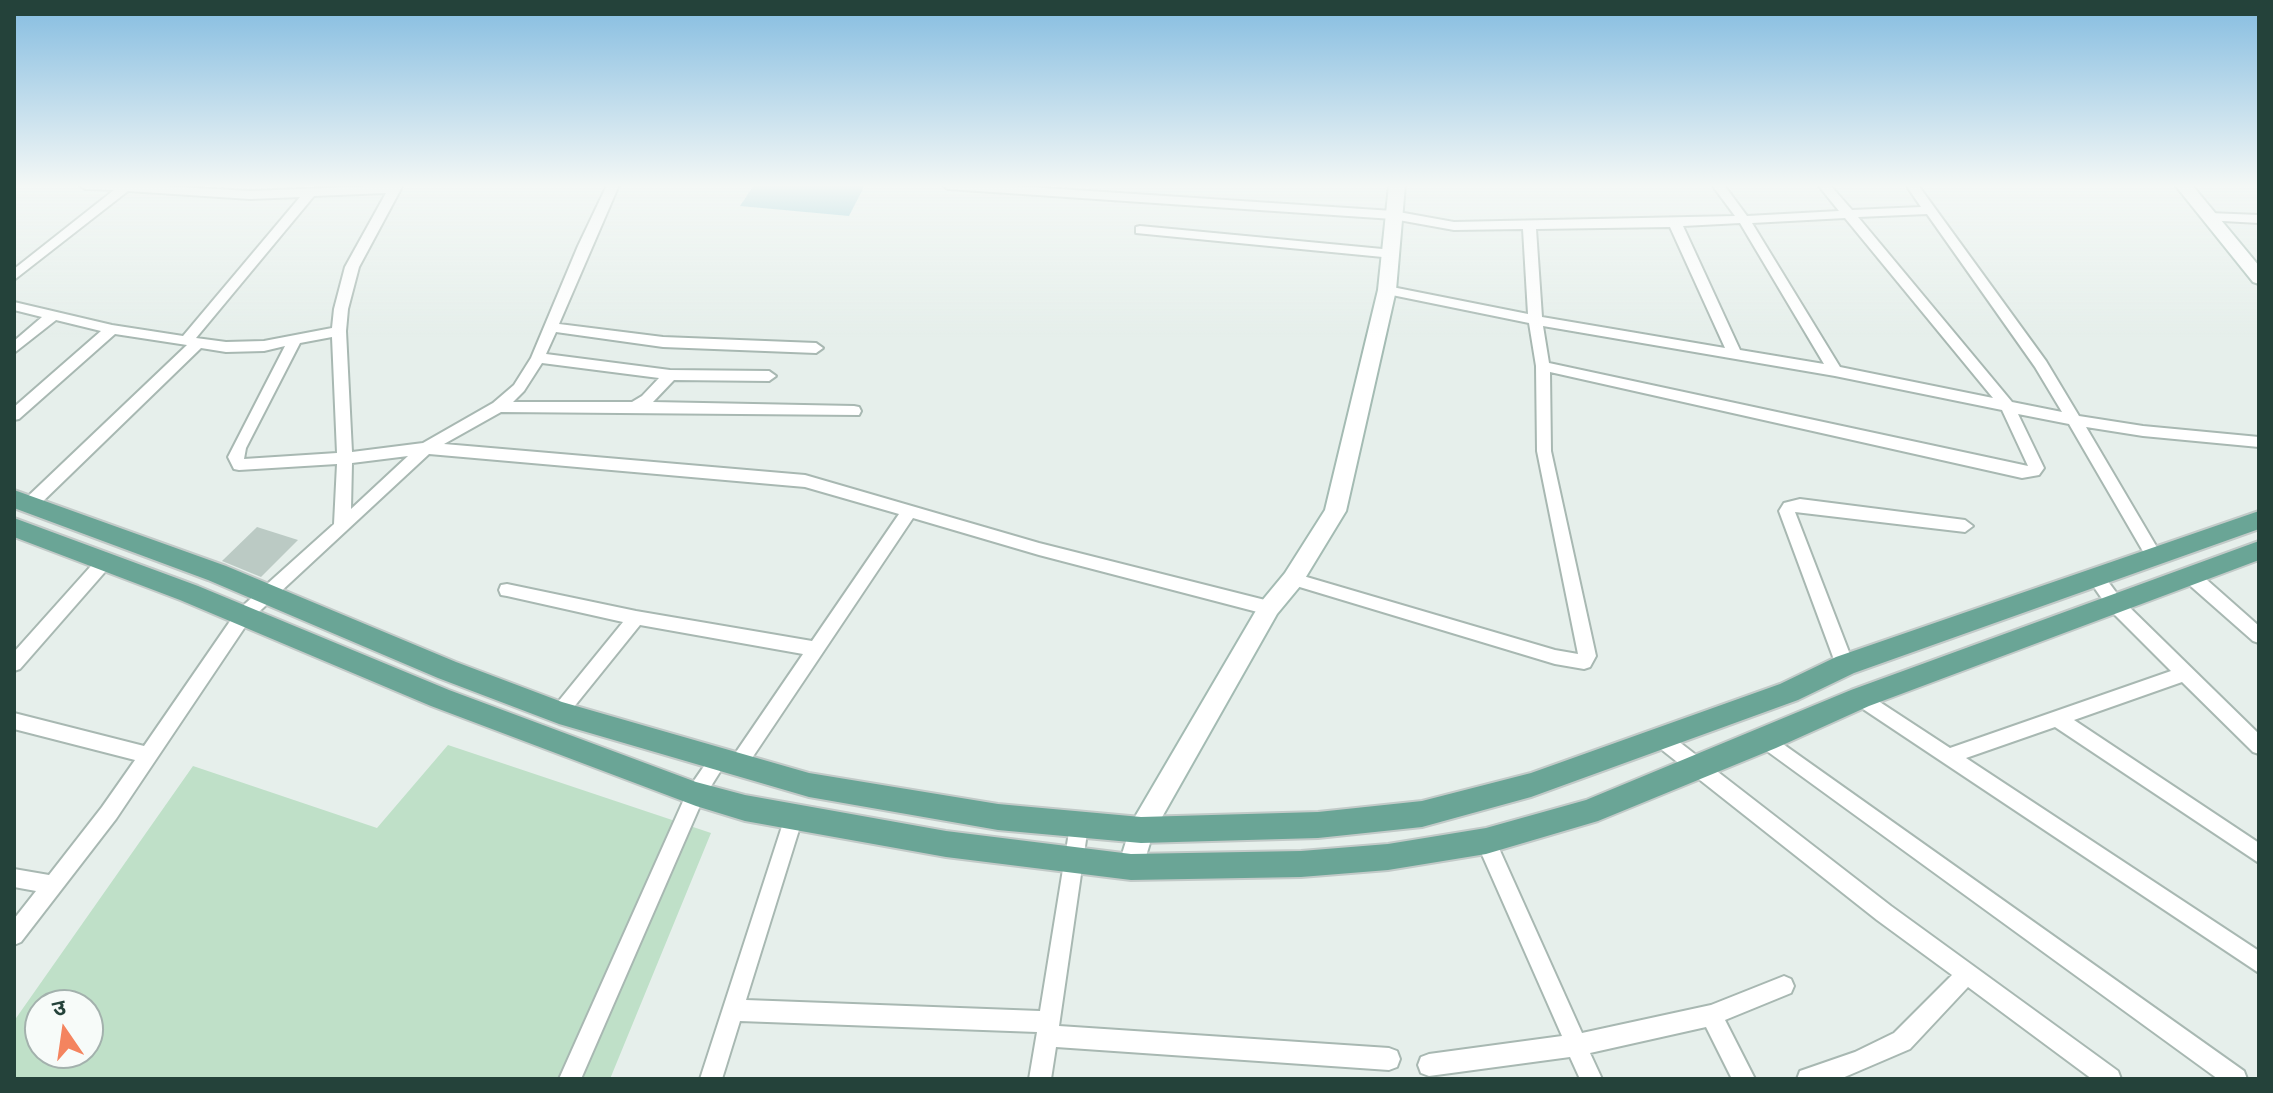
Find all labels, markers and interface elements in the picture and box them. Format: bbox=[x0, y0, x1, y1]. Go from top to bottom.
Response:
north arrow bbox=[24, 989, 104, 1069]
text: उ bbox=[50, 992, 68, 1023]

